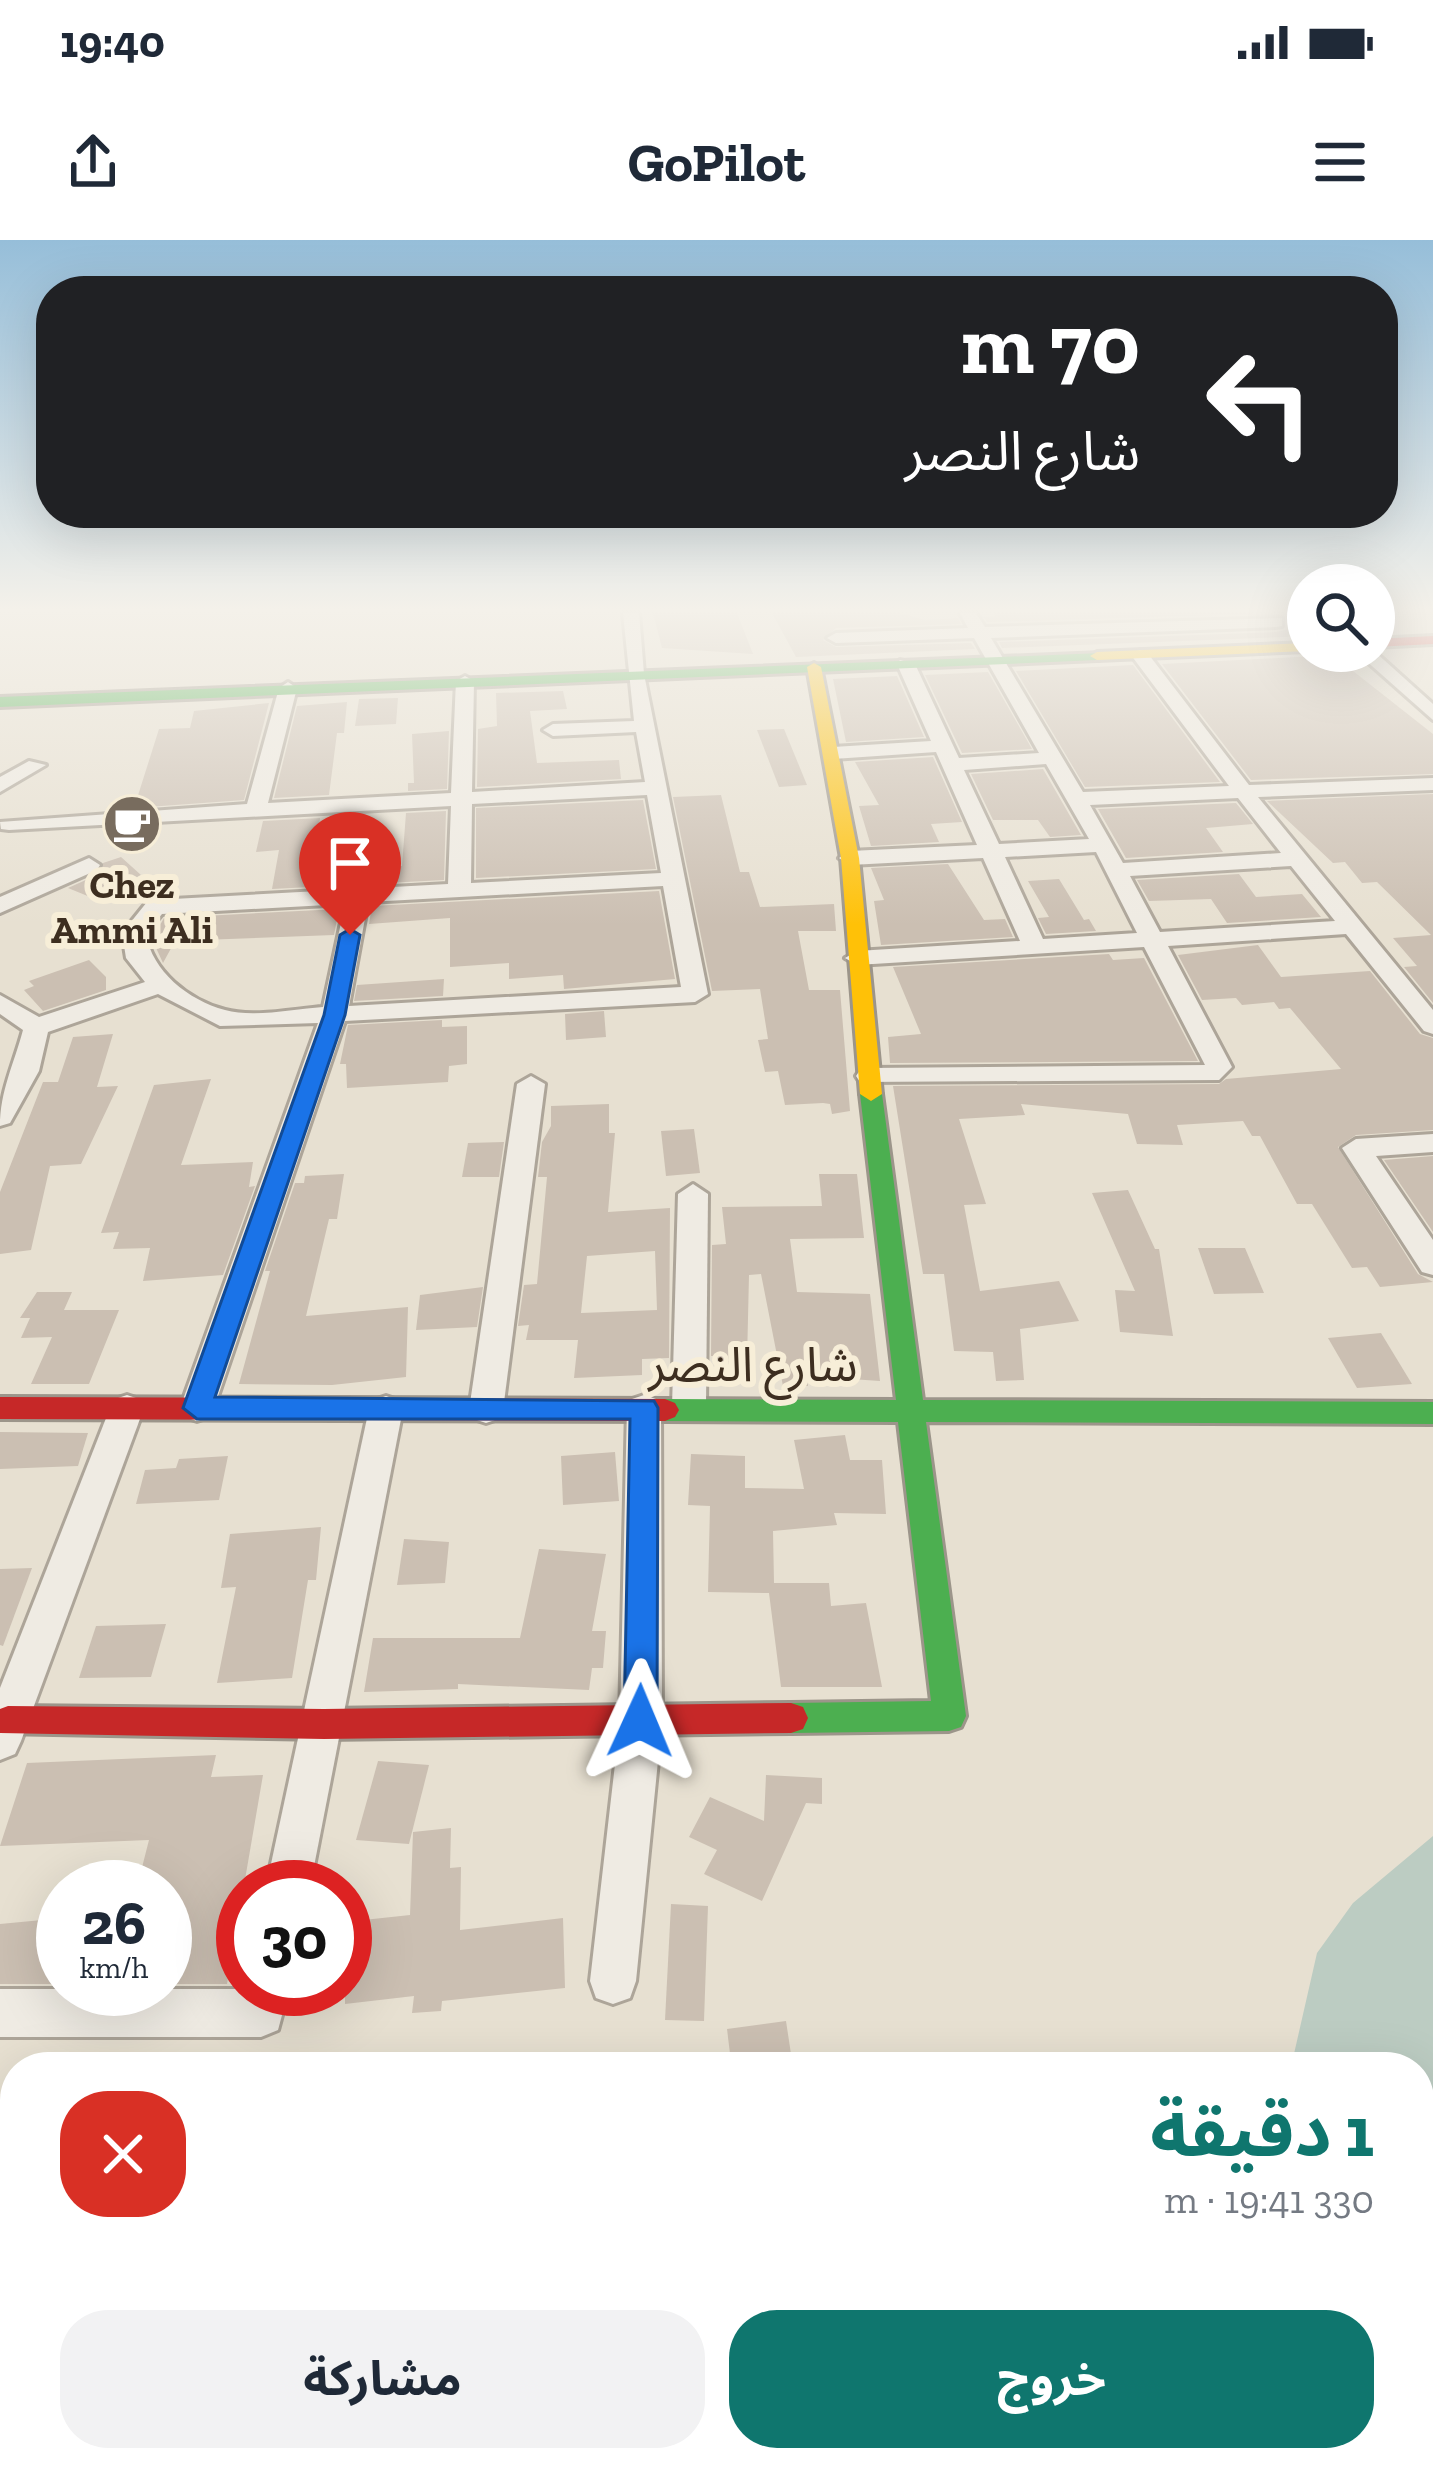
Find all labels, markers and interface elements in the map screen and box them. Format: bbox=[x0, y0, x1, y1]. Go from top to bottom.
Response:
text: 19:40 bbox=[60, 15, 165, 69]
icon: share bbox=[60, 129, 126, 195]
icon: menu bbox=[1307, 129, 1373, 195]
text: GoPilot bbox=[628, 130, 805, 195]
text: 70 m bbox=[961, 294, 1140, 395]
icon: left bbox=[1182, 324, 1338, 480]
text: شارع النصر bbox=[904, 419, 1140, 484]
map controls bbox=[1287, 564, 1395, 672]
button: search bbox=[1287, 564, 1395, 672]
cafe icon: Chez Ammi Ali bbox=[101, 793, 163, 855]
pin bbox=[299, 812, 401, 935]
icon: arrive bbox=[317, 830, 383, 896]
place label: Chez Ammi Ali bbox=[51, 861, 213, 953]
street label: شارع النصر bbox=[646, 1336, 858, 1400]
position arrow bbox=[577, 1658, 703, 1784]
speed limit sign: 30 bbox=[216, 1860, 372, 2016]
text: 26 bbox=[82, 1887, 146, 1959]
text: km/h bbox=[80, 1950, 148, 1986]
text: 1 دقيقة bbox=[1150, 2088, 1374, 2174]
button: close bbox=[60, 2091, 186, 2217]
text: 330 m · 19:41 bbox=[1164, 2176, 1374, 2223]
button: مشاركة bbox=[60, 2310, 705, 2448]
button: خروج bbox=[729, 2310, 1374, 2448]

